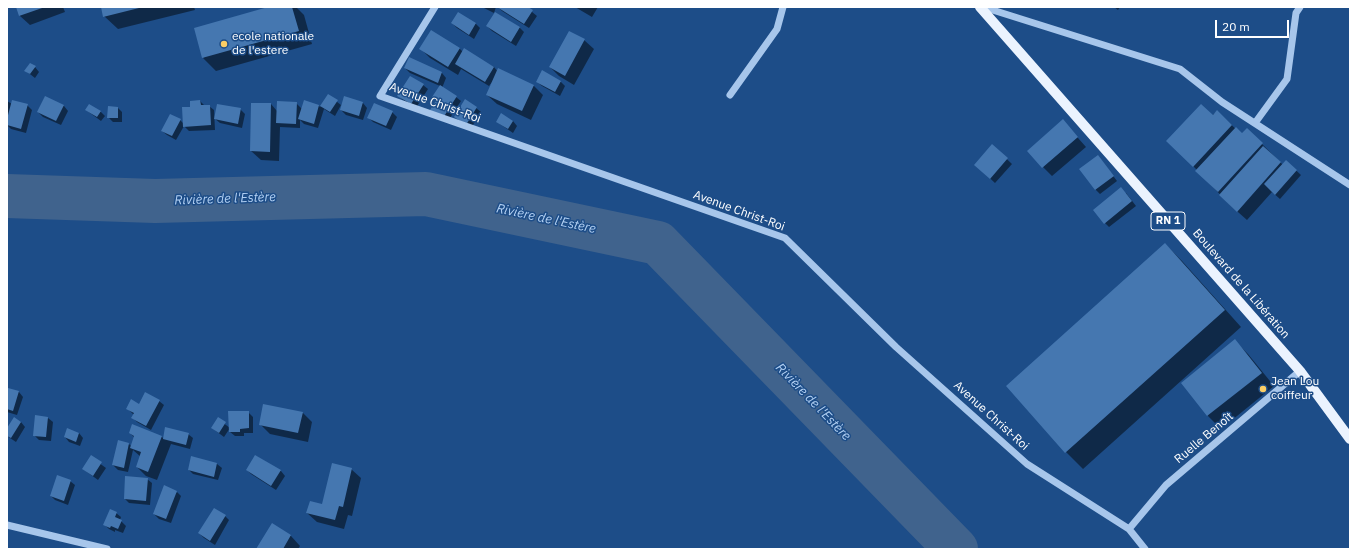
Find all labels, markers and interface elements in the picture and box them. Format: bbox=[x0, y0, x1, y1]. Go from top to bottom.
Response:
scale bar bbox=[1217, 12, 1291, 38]
text: 20 m bbox=[1222, 19, 1250, 34]
place label: ecole nationale de l'estere bbox=[232, 30, 314, 58]
marker: ecole nationale de l'estere bbox=[219, 39, 229, 49]
street label: Avenue Christ-Roi bbox=[387, 80, 483, 126]
street label: Avenue Christ-Roi bbox=[691, 188, 787, 234]
water label: Rivière de l'Estère bbox=[174, 189, 276, 209]
water label: Rivière de l'Estère bbox=[495, 201, 597, 237]
road number: RN 1 bbox=[1151, 212, 1185, 230]
street label: Boulevard de la Libération bbox=[1190, 226, 1292, 342]
water label: Rivière de l'Estère bbox=[772, 360, 854, 444]
place label: Jean Lou coiffeur bbox=[1271, 375, 1319, 403]
street label: Avenue Christ-Roi bbox=[950, 378, 1032, 454]
marker: Jean Lou coiffeur bbox=[1258, 384, 1268, 394]
street label: Ruelle Benoît bbox=[1172, 409, 1236, 467]

